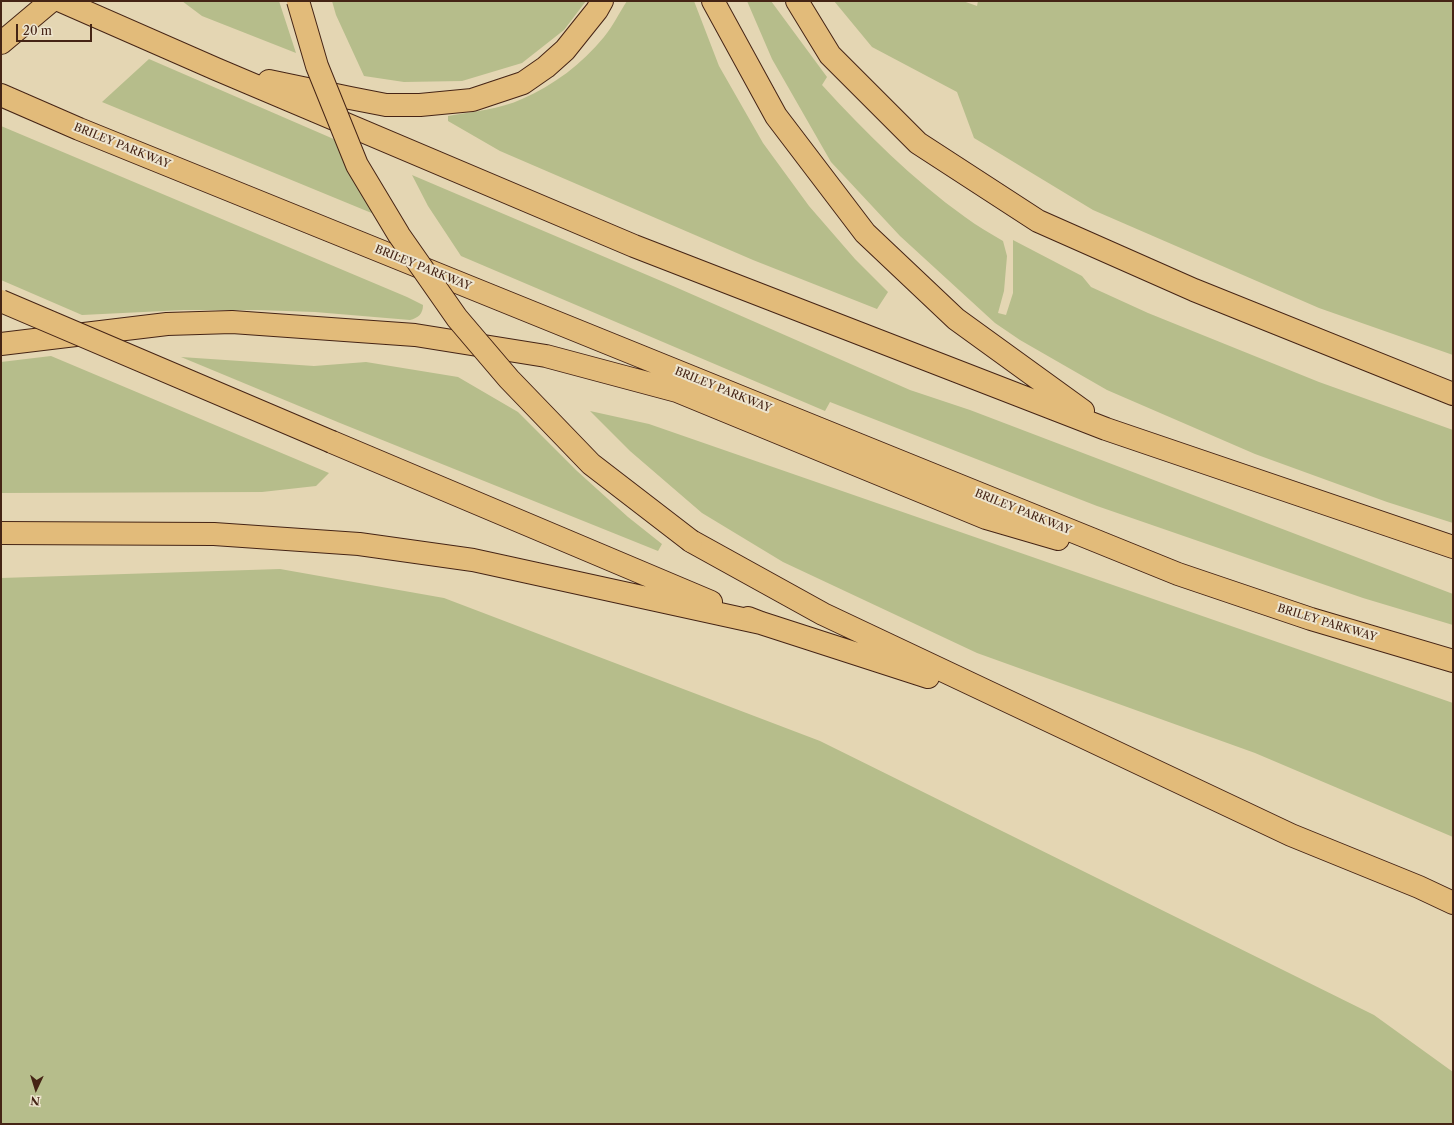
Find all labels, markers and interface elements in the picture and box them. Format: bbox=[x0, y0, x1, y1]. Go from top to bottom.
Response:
scale bar bbox=[18, 16, 94, 42]
text: 20 m bbox=[23, 23, 52, 38]
street label: BRILEY PARKWAY bbox=[72, 121, 172, 171]
street label: BRILEY PARKWAY bbox=[373, 243, 473, 293]
street label: BRILEY PARKWAY bbox=[673, 365, 773, 415]
street label: BRILEY PARKWAY bbox=[973, 487, 1073, 537]
street label: BRILEY PARKWAY bbox=[1276, 602, 1378, 644]
north arrow bbox=[16, 1069, 56, 1109]
text: N bbox=[30, 1094, 40, 1108]

